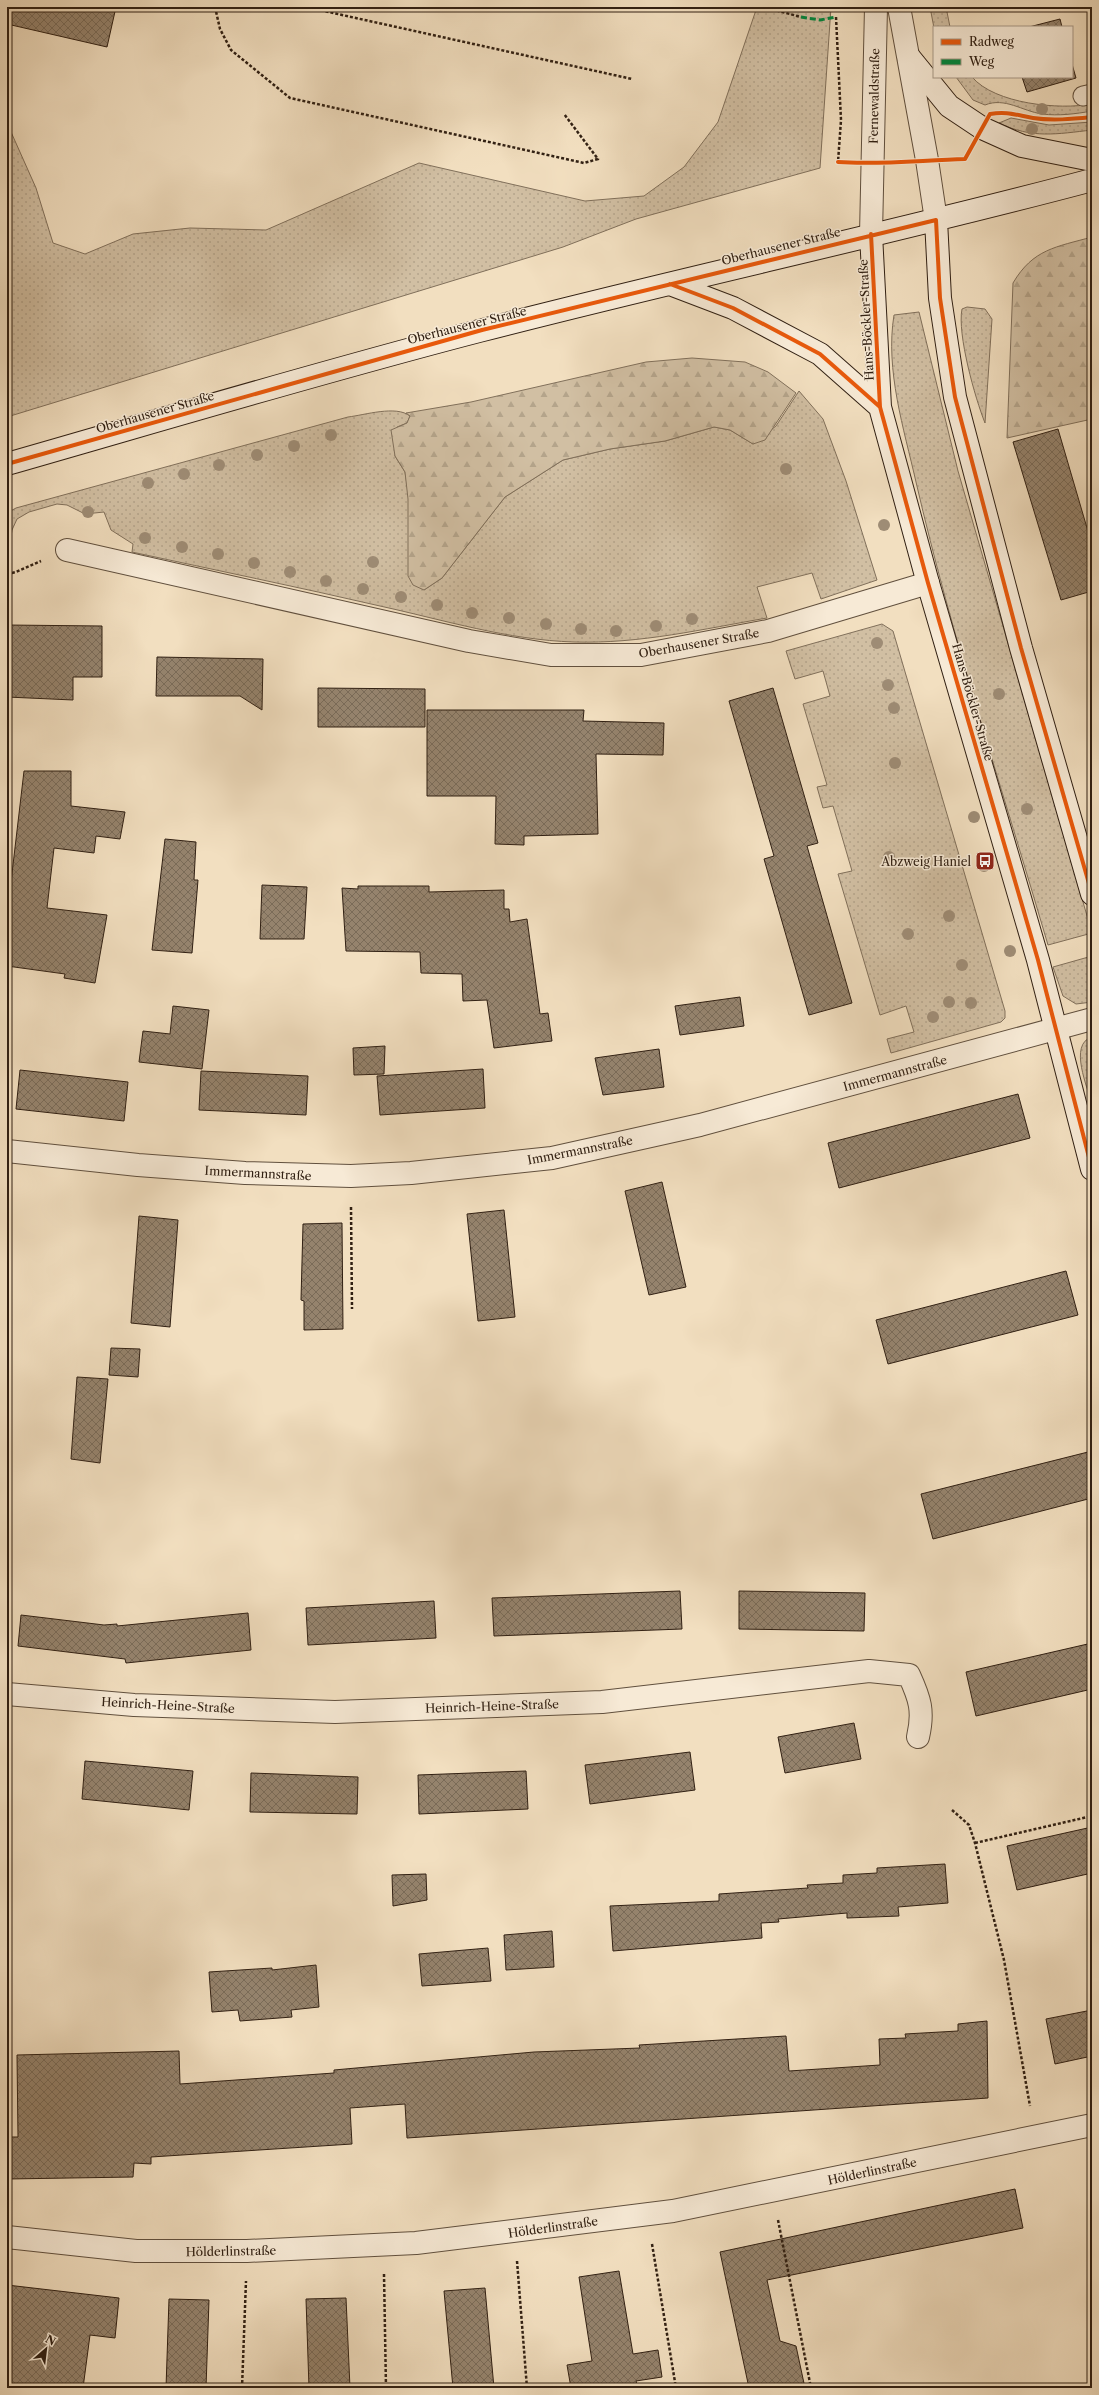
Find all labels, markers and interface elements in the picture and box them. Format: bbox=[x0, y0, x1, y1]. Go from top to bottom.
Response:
legend bbox=[933, 26, 1073, 78]
text: Radweg bbox=[969, 34, 1015, 49]
street label: Fernewaldstraße bbox=[866, 48, 882, 144]
text: Weg bbox=[968, 54, 995, 69]
street label: Oberhausener Straße bbox=[720, 224, 842, 268]
street label: Hans-Böckler-Straße bbox=[855, 259, 877, 381]
street label: Oberhausener Straße bbox=[406, 303, 528, 347]
street label: Oberhausener Straße bbox=[94, 388, 216, 436]
street label: Oberhausener Straße bbox=[638, 625, 761, 661]
street label: Hans-Böckler-Straße bbox=[949, 641, 997, 763]
bus stop icon: Abzweig Haniel bbox=[974, 850, 996, 872]
place label: Abzweig Haniel bbox=[880, 854, 971, 869]
street label: Immermannstraße bbox=[841, 1052, 949, 1094]
street label: Immermannstraße bbox=[526, 1132, 634, 1168]
street label: Immermannstraße bbox=[204, 1163, 312, 1183]
street label: Heinrich-Heine-Straße bbox=[101, 1694, 235, 1716]
street label: Heinrich-Heine-Straße bbox=[425, 1696, 559, 1716]
street label: Hölderlinstraße bbox=[826, 2154, 918, 2188]
street label: Hölderlinstraße bbox=[507, 2213, 599, 2241]
street label: Hölderlinstraße bbox=[186, 2243, 277, 2259]
north arrow bbox=[26, 2329, 66, 2369]
text: N bbox=[43, 2332, 59, 2349]

